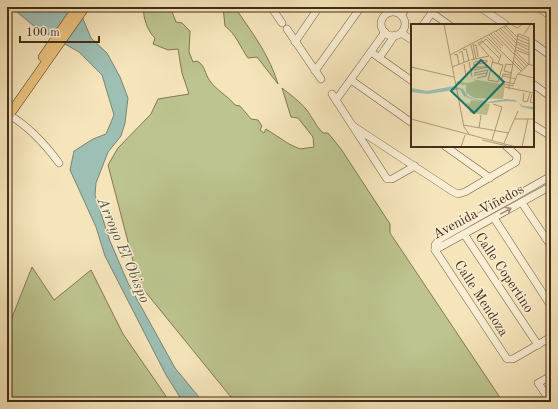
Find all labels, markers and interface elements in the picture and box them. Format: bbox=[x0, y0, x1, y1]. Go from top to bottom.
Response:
scale bar bbox=[20, 18, 99, 44]
inset map bbox=[411, 24, 534, 147]
text: 100 m bbox=[26, 27, 60, 39]
street label: Avenida Viñedos bbox=[431, 182, 526, 242]
water label: Arroyo El Obispo bbox=[93, 195, 152, 305]
one-way arrow bbox=[500, 207, 512, 215]
street label: Calle Copertino bbox=[472, 230, 536, 315]
street label: Calle Mendoza bbox=[452, 258, 511, 339]

